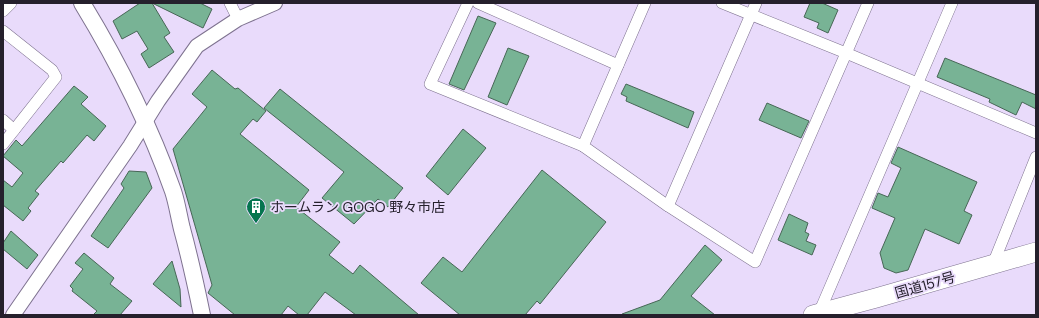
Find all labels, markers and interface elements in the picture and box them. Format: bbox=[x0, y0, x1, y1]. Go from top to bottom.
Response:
building icon: ホームラン GOGO 野々市店 bbox=[245, 196, 267, 224]
place label: ホームラン GOGO 野々市店 bbox=[270, 198, 445, 216]
street label: 国道157号 bbox=[893, 268, 957, 302]

